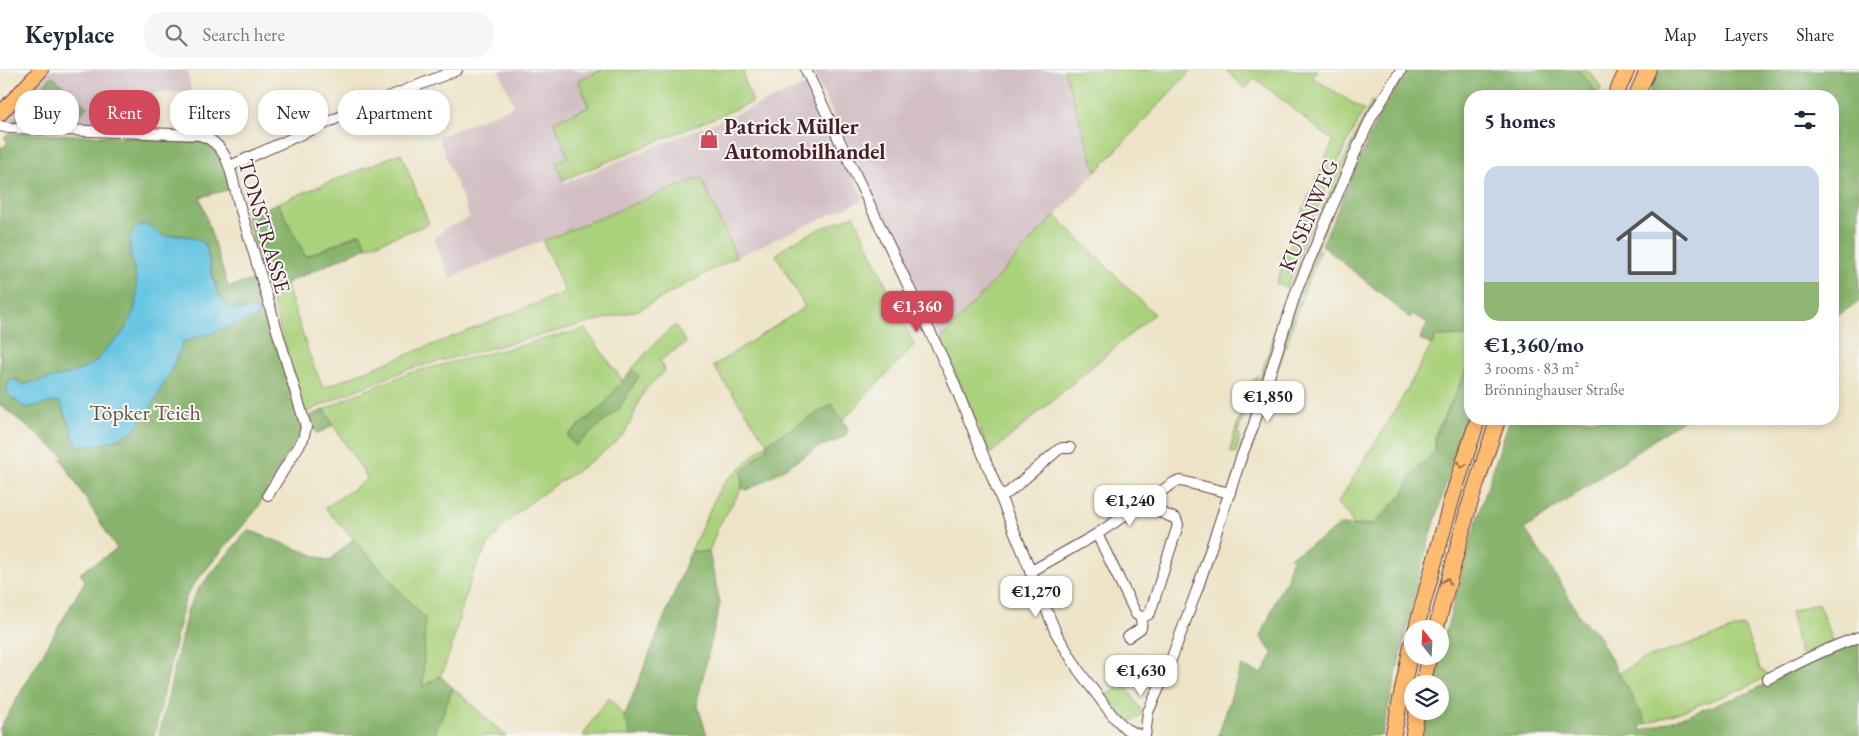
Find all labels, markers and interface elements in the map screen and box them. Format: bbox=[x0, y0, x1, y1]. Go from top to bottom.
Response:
search box bbox=[144, 12, 494, 57]
text: Keyplace bbox=[25, 19, 114, 50]
icon: search bbox=[162, 21, 190, 49]
text: Search here bbox=[202, 22, 285, 47]
text: Map bbox=[1664, 23, 1696, 46]
text: Layers bbox=[1724, 23, 1768, 46]
text: Share bbox=[1796, 23, 1834, 46]
chip: Buy bbox=[15, 90, 79, 135]
chip: Rent bbox=[89, 90, 160, 135]
chip: Filters bbox=[170, 90, 248, 135]
chip: New bbox=[258, 90, 328, 135]
chip: Apartment bbox=[338, 90, 450, 135]
icon: filters bbox=[1791, 106, 1819, 134]
text: 5 homes bbox=[1484, 107, 1556, 134]
place label: Patrick Müller Automobilhandel bbox=[723, 112, 886, 166]
shop icon: Patrick Müller Automobilhandel bbox=[698, 128, 720, 150]
street label: KUSENWEG bbox=[1272, 154, 1345, 276]
street label: TONSTRASSE bbox=[232, 156, 297, 297]
icon: home bbox=[1607, 198, 1697, 288]
pin: €1,360 bbox=[876, 290, 958, 333]
text: €1,360 bbox=[892, 296, 942, 317]
text: €1,360/mo bbox=[1484, 331, 1584, 358]
text: 3 rooms · 83 m² bbox=[1484, 358, 1579, 379]
text: Brönninghauser Straße bbox=[1484, 379, 1624, 400]
pin: €1,850 bbox=[1227, 380, 1309, 423]
text: €1,850 bbox=[1243, 386, 1293, 407]
park label: Töpker Teich bbox=[89, 398, 201, 427]
one-way arrow bbox=[1457, 460, 1467, 468]
pin: €1,240 bbox=[1089, 484, 1171, 527]
text: €1,240 bbox=[1105, 490, 1155, 511]
pin: €1,270 bbox=[995, 576, 1077, 618]
one-way arrow bbox=[1442, 578, 1452, 586]
text: €1,270 bbox=[1011, 581, 1061, 602]
north arrow bbox=[1404, 620, 1449, 665]
map controls bbox=[1404, 620, 1449, 720]
pin: €1,630 bbox=[1100, 654, 1182, 697]
text: €1,630 bbox=[1116, 660, 1166, 681]
button: layers bbox=[1404, 675, 1449, 720]

